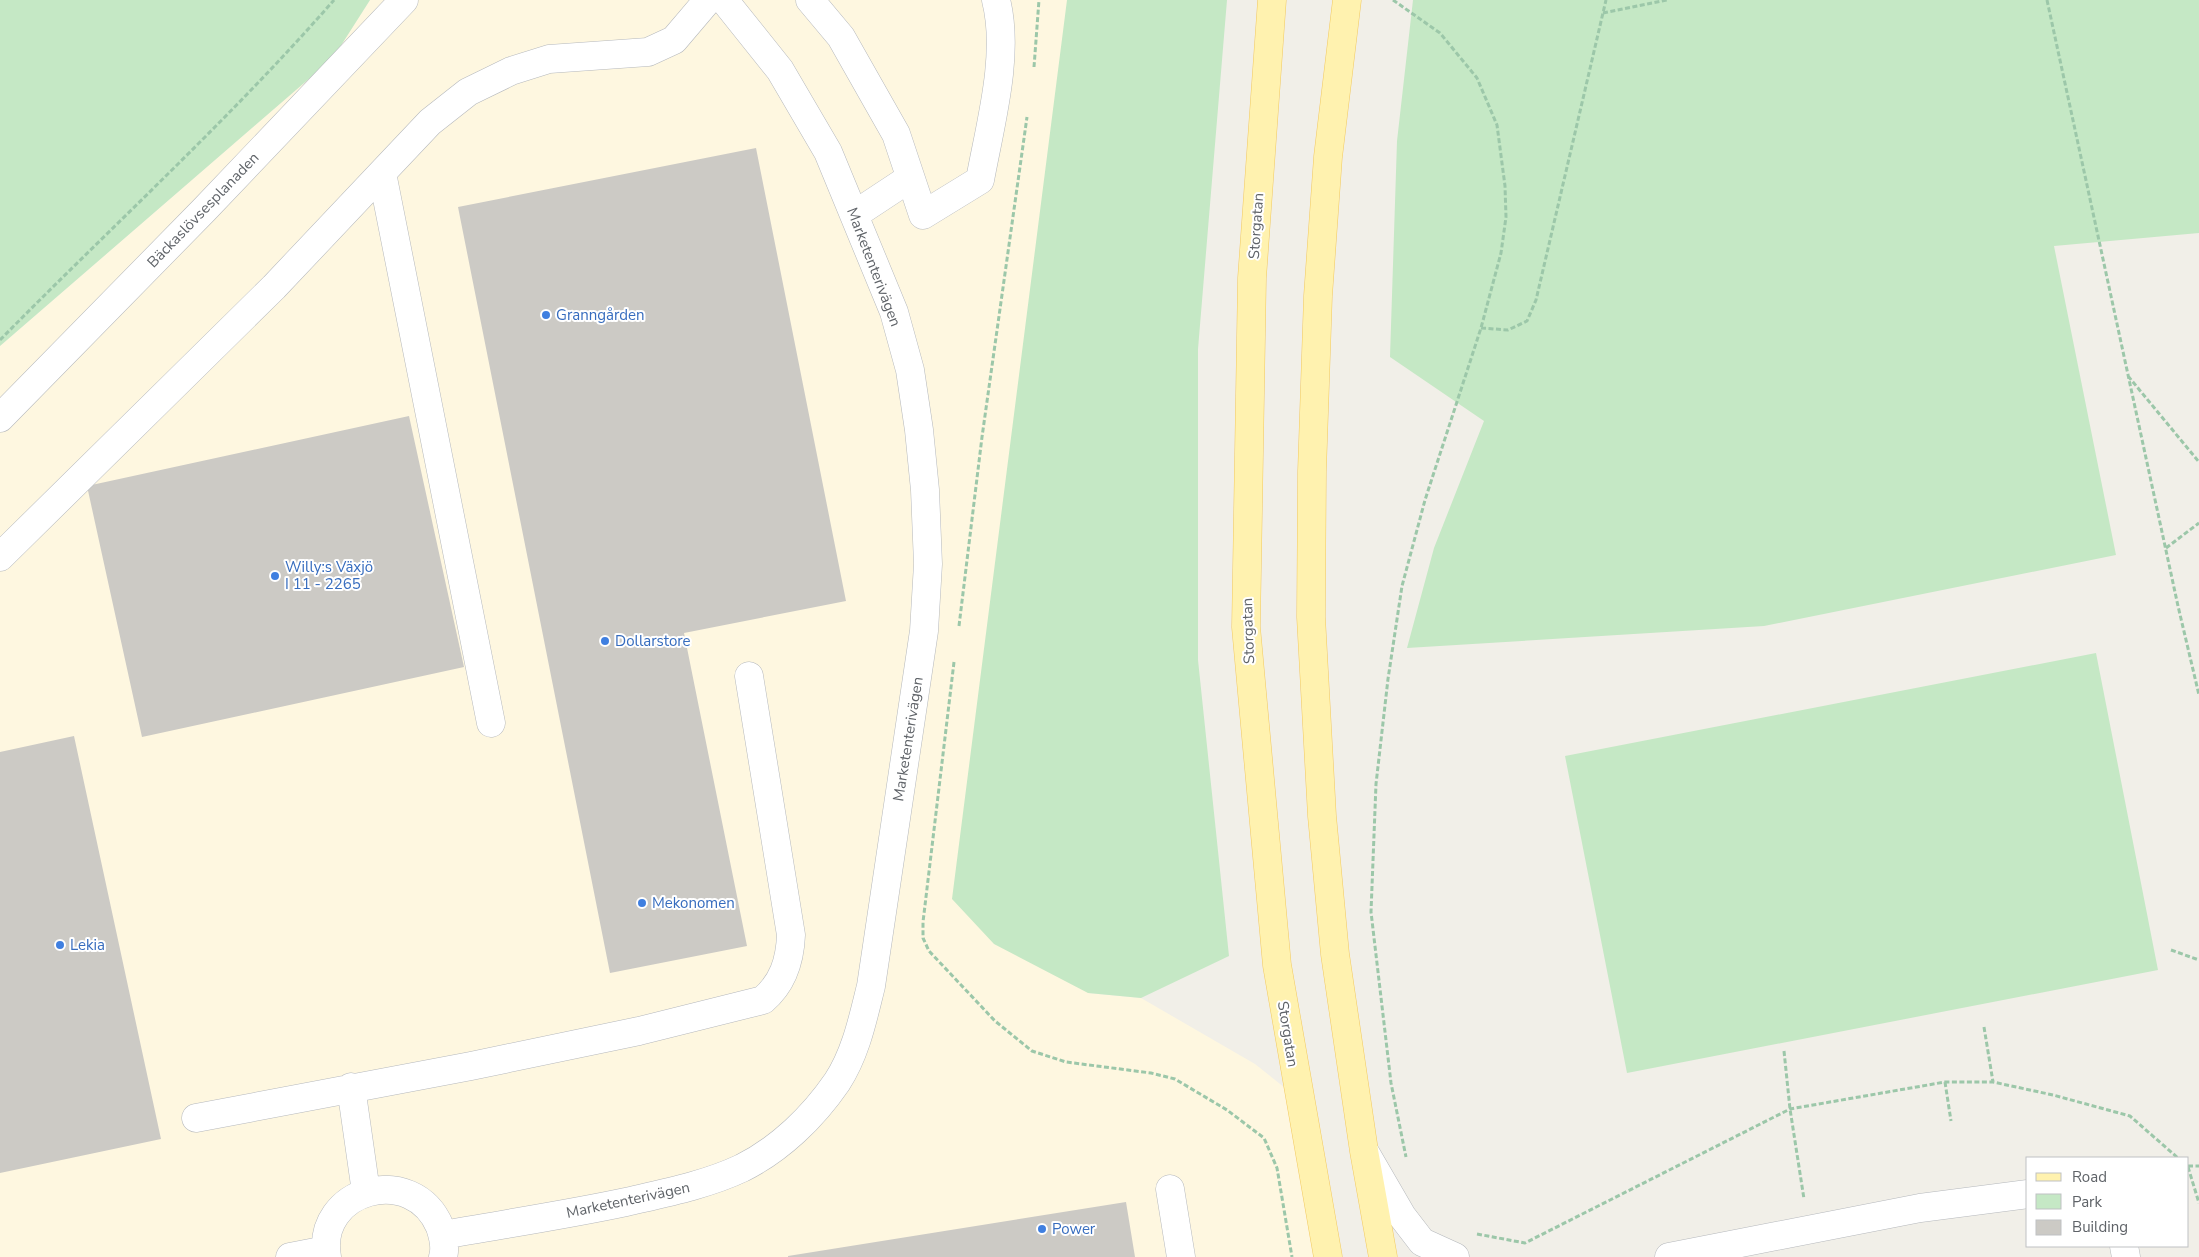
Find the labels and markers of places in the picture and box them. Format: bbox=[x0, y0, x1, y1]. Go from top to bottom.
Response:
place label: Granngården bbox=[556, 305, 644, 325]
marker: Granngården bbox=[540, 309, 552, 321]
place label: Willy:s Växjö I 11 - 2265 bbox=[285, 557, 373, 594]
marker: Willy:s Växjö I 11 - 2265 bbox=[269, 570, 281, 582]
place label: Dollarstore bbox=[615, 631, 691, 651]
marker: Dollarstore bbox=[599, 635, 611, 647]
place label: Mekonomen bbox=[652, 893, 735, 913]
marker: Mekonomen bbox=[636, 897, 648, 909]
place label: Lekia bbox=[70, 935, 105, 955]
marker: Lekia bbox=[54, 939, 66, 951]
place label: Power bbox=[1052, 1219, 1096, 1239]
marker: Power bbox=[1036, 1223, 1048, 1235]

